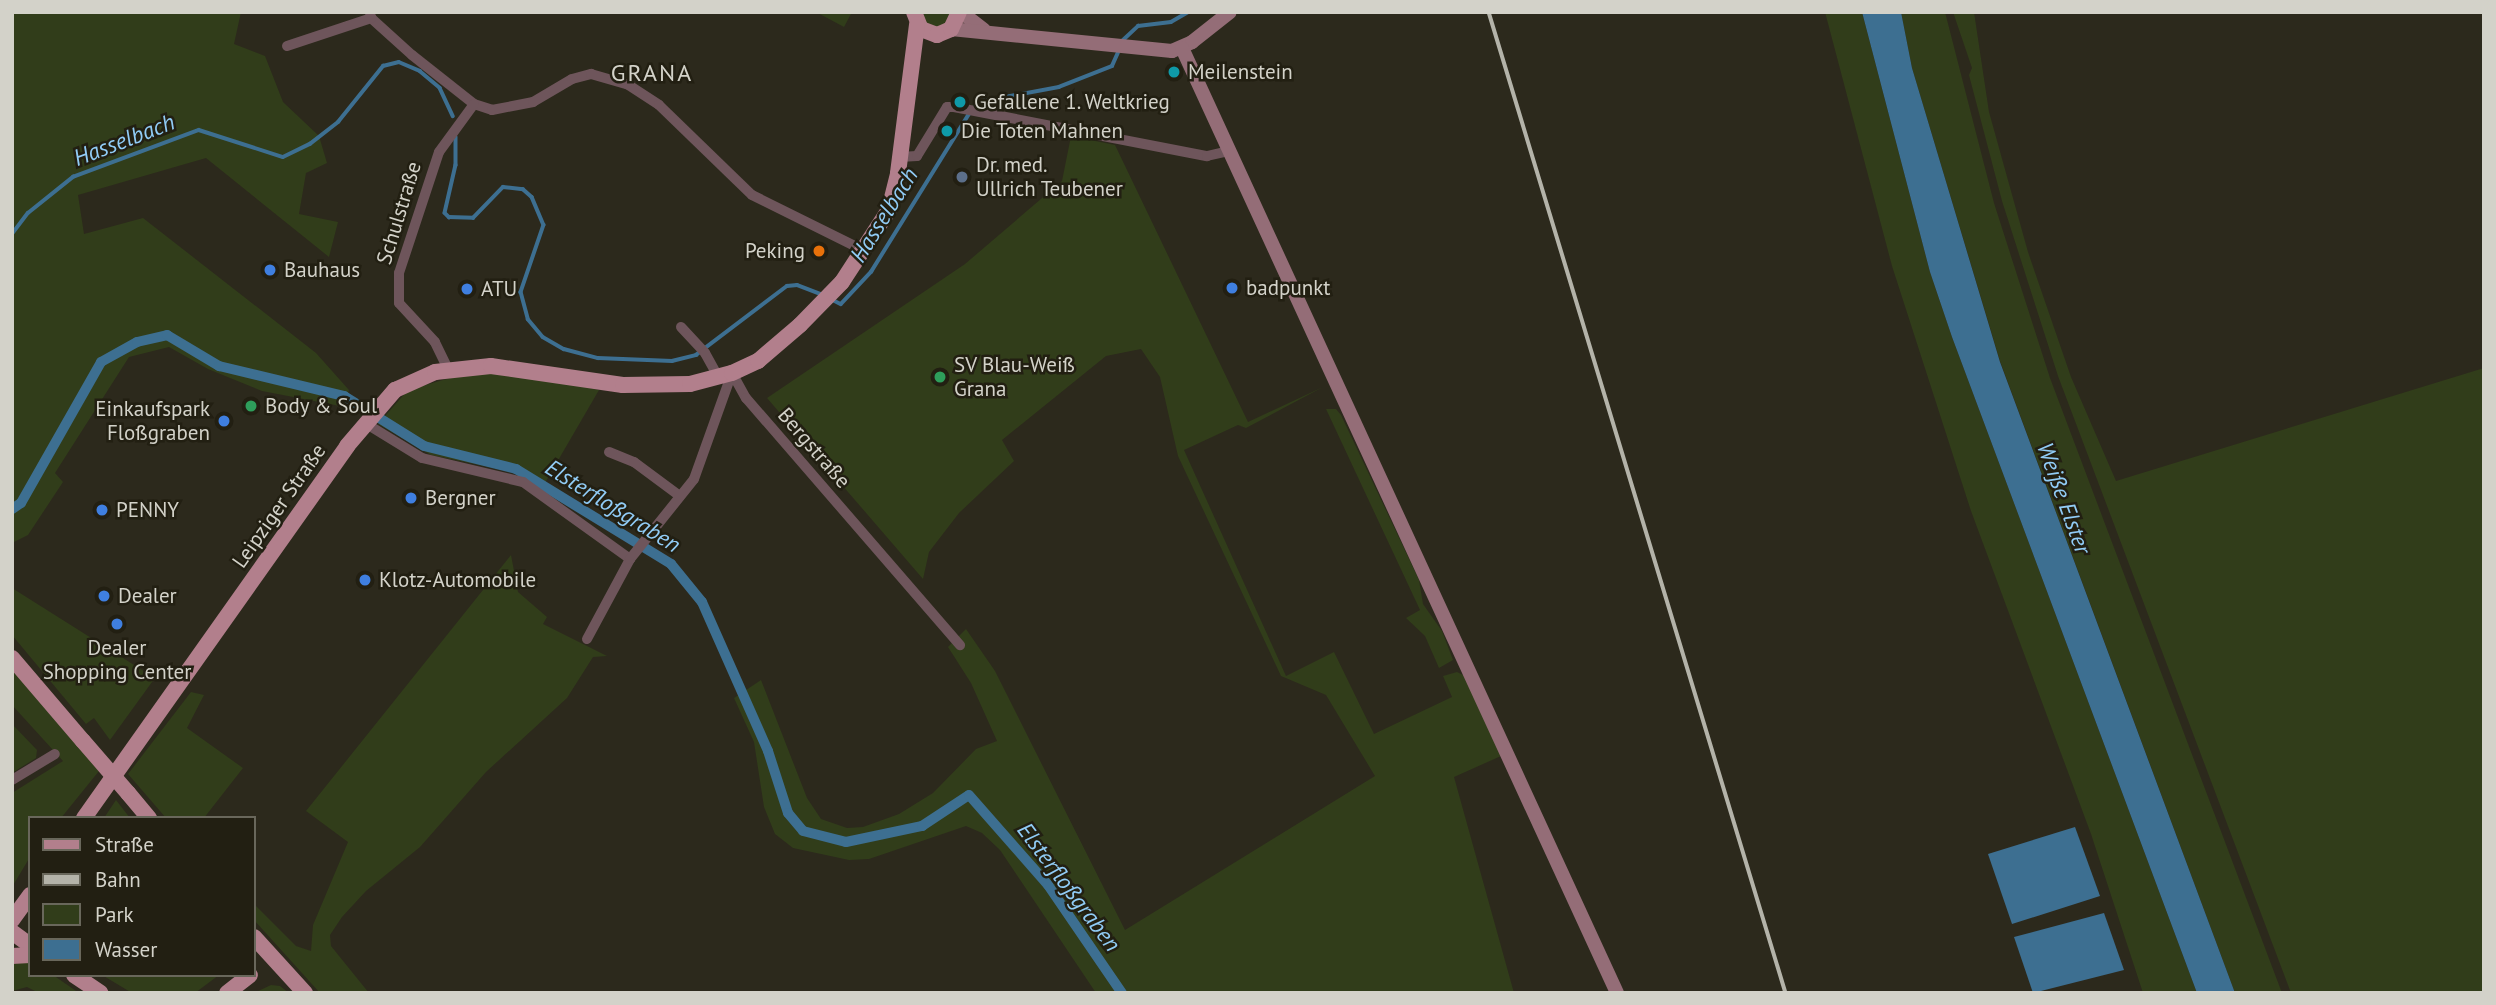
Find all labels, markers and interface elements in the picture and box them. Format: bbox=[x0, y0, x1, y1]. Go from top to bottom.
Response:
district label: GRANA bbox=[611, 59, 693, 87]
place label: Meilenstein bbox=[1188, 59, 1293, 85]
marker: Meilenstein bbox=[1166, 64, 1182, 80]
place label: Gefallene 1. Weltkrieg bbox=[974, 89, 1172, 115]
marker: Gefallene 1. Weltkrieg bbox=[952, 94, 968, 110]
water label: Hasselbach bbox=[70, 108, 178, 172]
place label: Die Toten Mahnen bbox=[961, 118, 1124, 144]
marker: Die Toten Mahnen bbox=[939, 123, 955, 139]
place label: Dr. med. Ullrich Teubener bbox=[976, 152, 1124, 202]
street label: Schulstraße bbox=[371, 159, 427, 267]
water label: Hasselbach bbox=[844, 163, 924, 267]
marker: Dr. med. Ullrich Teubener bbox=[954, 169, 970, 185]
place label: Peking bbox=[745, 238, 805, 264]
marker: Peking bbox=[811, 243, 827, 259]
place label: Bauhaus bbox=[284, 257, 360, 283]
marker: Bauhaus bbox=[262, 262, 278, 278]
place label: badpunkt bbox=[1246, 275, 1330, 301]
place label: ATU bbox=[481, 276, 517, 302]
marker: badpunkt bbox=[1224, 280, 1240, 296]
marker: ATU bbox=[459, 281, 475, 297]
place label: SV Blau-Weiß Grana bbox=[954, 352, 1076, 402]
marker: SV Blau-Weiß Grana bbox=[932, 369, 948, 385]
place label: Body & Soul bbox=[265, 393, 378, 419]
place label: Einkaufspark Floßgraben bbox=[95, 396, 210, 446]
marker: Body & Soul bbox=[243, 398, 259, 414]
street label: Bergstraße bbox=[772, 403, 856, 493]
marker: Einkaufspark Floßgraben bbox=[216, 413, 232, 429]
street label: Leipziger Straße bbox=[227, 439, 331, 573]
water label: Weiße Elster bbox=[2031, 439, 2097, 557]
water label: Elsterfloßgraben bbox=[540, 453, 686, 559]
place label: Bergner bbox=[425, 485, 496, 511]
marker: Bergner bbox=[403, 490, 419, 506]
place label: PENNY bbox=[116, 497, 179, 523]
marker: PENNY bbox=[94, 502, 110, 518]
place label: Klotz-Automobile bbox=[379, 567, 536, 593]
marker: Klotz-Automobile bbox=[357, 572, 373, 588]
place label: Dealer bbox=[118, 583, 177, 609]
marker: Dealer bbox=[96, 588, 112, 604]
marker: Dealer Shopping Center bbox=[109, 616, 125, 632]
place label: Dealer Shopping Center bbox=[43, 635, 191, 685]
legend bbox=[28, 816, 256, 977]
water label: Elsterfloßgraben bbox=[1012, 817, 1126, 957]
text: Straße bbox=[95, 831, 154, 858]
text: Bahn bbox=[95, 866, 141, 893]
text: Park bbox=[95, 901, 134, 928]
text: Wasser bbox=[95, 936, 157, 963]

